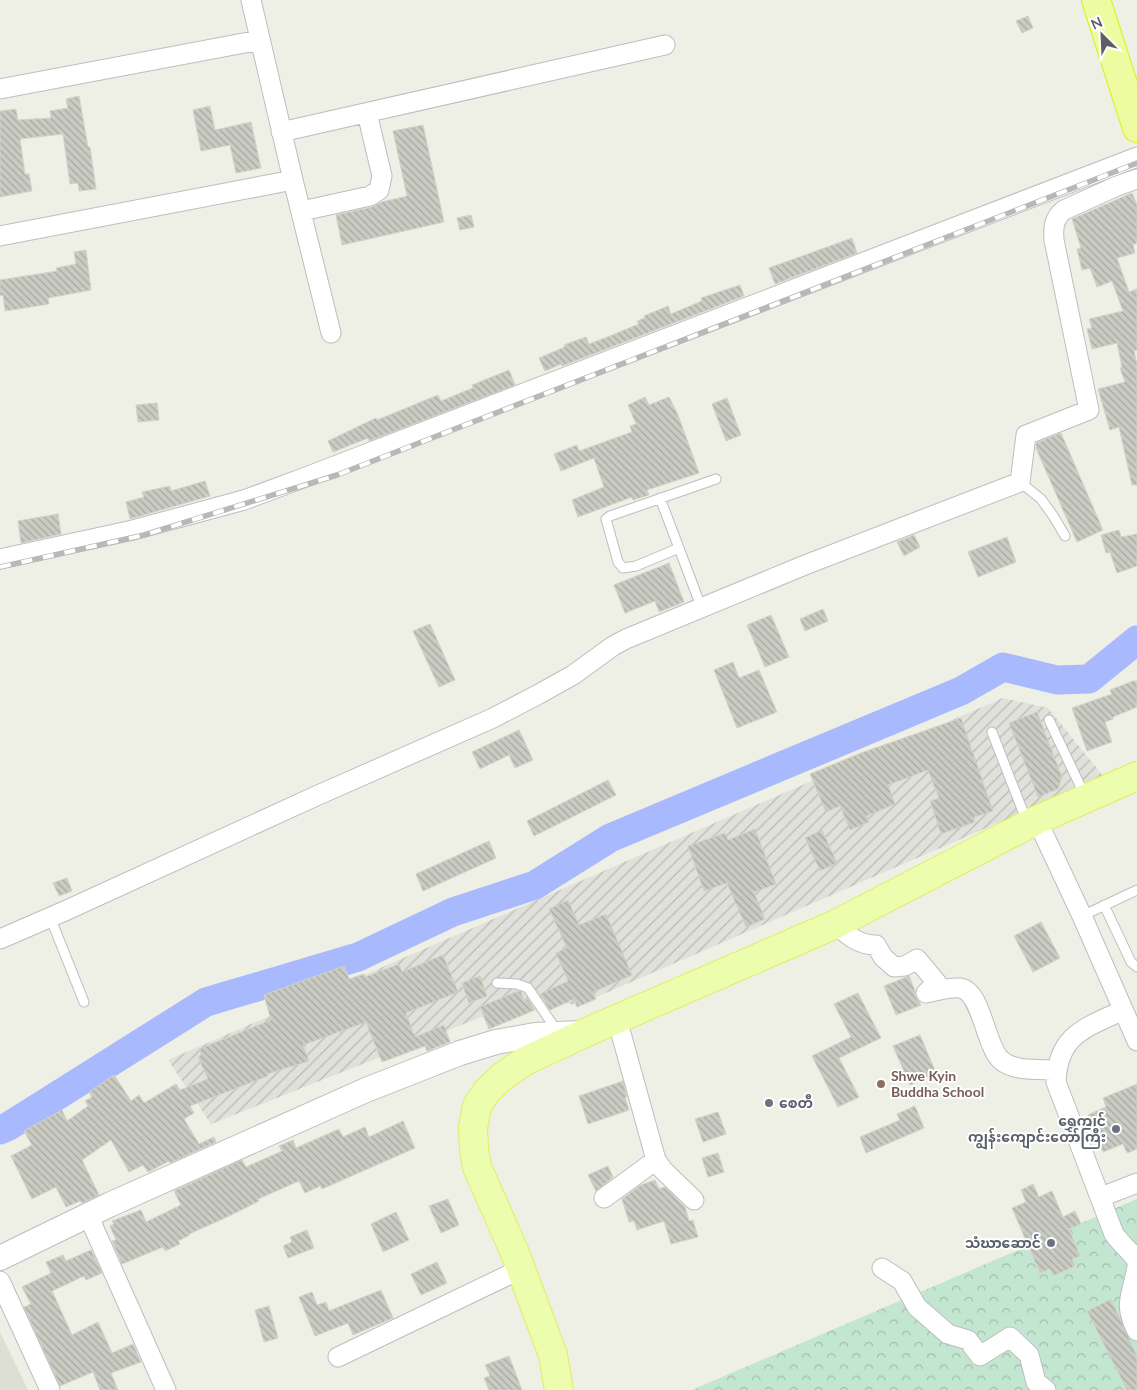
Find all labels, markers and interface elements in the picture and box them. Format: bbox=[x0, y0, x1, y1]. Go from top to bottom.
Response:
north arrow bbox=[1077, 10, 1127, 60]
text: N bbox=[1088, 13, 1105, 33]
place label: Shwe Kyin Buddha School bbox=[891, 1067, 984, 1100]
marker: Shwe Kyin Buddha School bbox=[875, 1078, 887, 1090]
place label: စေတီ bbox=[779, 1093, 813, 1111]
marker: စေတီ bbox=[763, 1097, 775, 1109]
place label: ရွှေကျင် ကျွန်းကျောင်းတော်ကြီး bbox=[968, 1111, 1106, 1150]
marker: ရွှေကျင် ကျွန်းကျောင်းတော်ကြီး bbox=[1110, 1123, 1122, 1135]
place label: သံဃာဆောင် bbox=[965, 1233, 1041, 1251]
marker: သံဃာဆောင် bbox=[1045, 1237, 1057, 1249]

